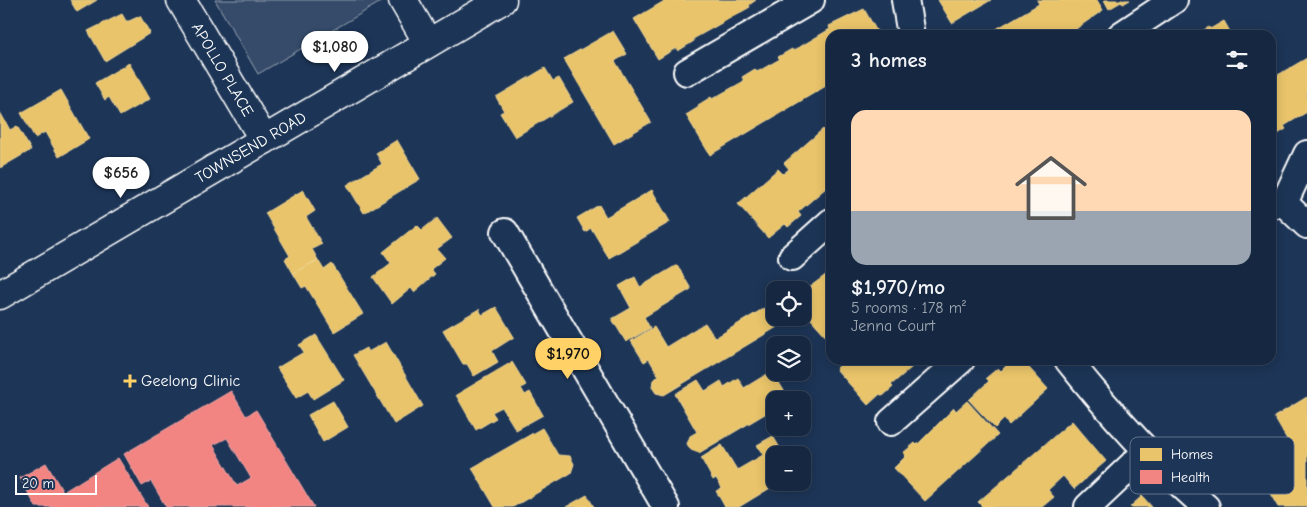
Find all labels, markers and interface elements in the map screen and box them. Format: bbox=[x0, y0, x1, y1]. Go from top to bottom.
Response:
street label: APOLLO PLACE bbox=[188, 20, 257, 120]
pin: $1,080 bbox=[294, 30, 376, 73]
text: $1,080 bbox=[312, 38, 358, 56]
icon: filters bbox=[1223, 46, 1251, 74]
text: 3 homes bbox=[851, 48, 927, 72]
street label: TOWNSEND ROAD bbox=[192, 108, 310, 187]
icon: home bbox=[1006, 143, 1096, 233]
pin: $656 bbox=[91, 156, 151, 199]
text: $656 bbox=[104, 164, 138, 182]
text: $1,970/mo bbox=[851, 275, 945, 299]
map controls bbox=[766, 281, 811, 491]
button: locate bbox=[766, 281, 811, 326]
text: 5 rooms · 178 m² bbox=[851, 299, 966, 317]
text: Jenna Court bbox=[851, 317, 935, 335]
button: layers bbox=[766, 336, 811, 381]
pin: $1,970 bbox=[527, 338, 609, 380]
text: $1,970 bbox=[546, 345, 590, 363]
place label: Geelong Clinic bbox=[141, 372, 241, 390]
marker: Geelong Clinic bbox=[123, 374, 137, 388]
button: + bbox=[766, 391, 811, 436]
legend bbox=[1130, 437, 1294, 494]
button: − bbox=[766, 446, 811, 491]
text: Homes bbox=[1171, 446, 1213, 463]
text: Health bbox=[1171, 469, 1210, 486]
scale bar bbox=[15, 472, 98, 495]
text: 20 m bbox=[22, 475, 54, 492]

